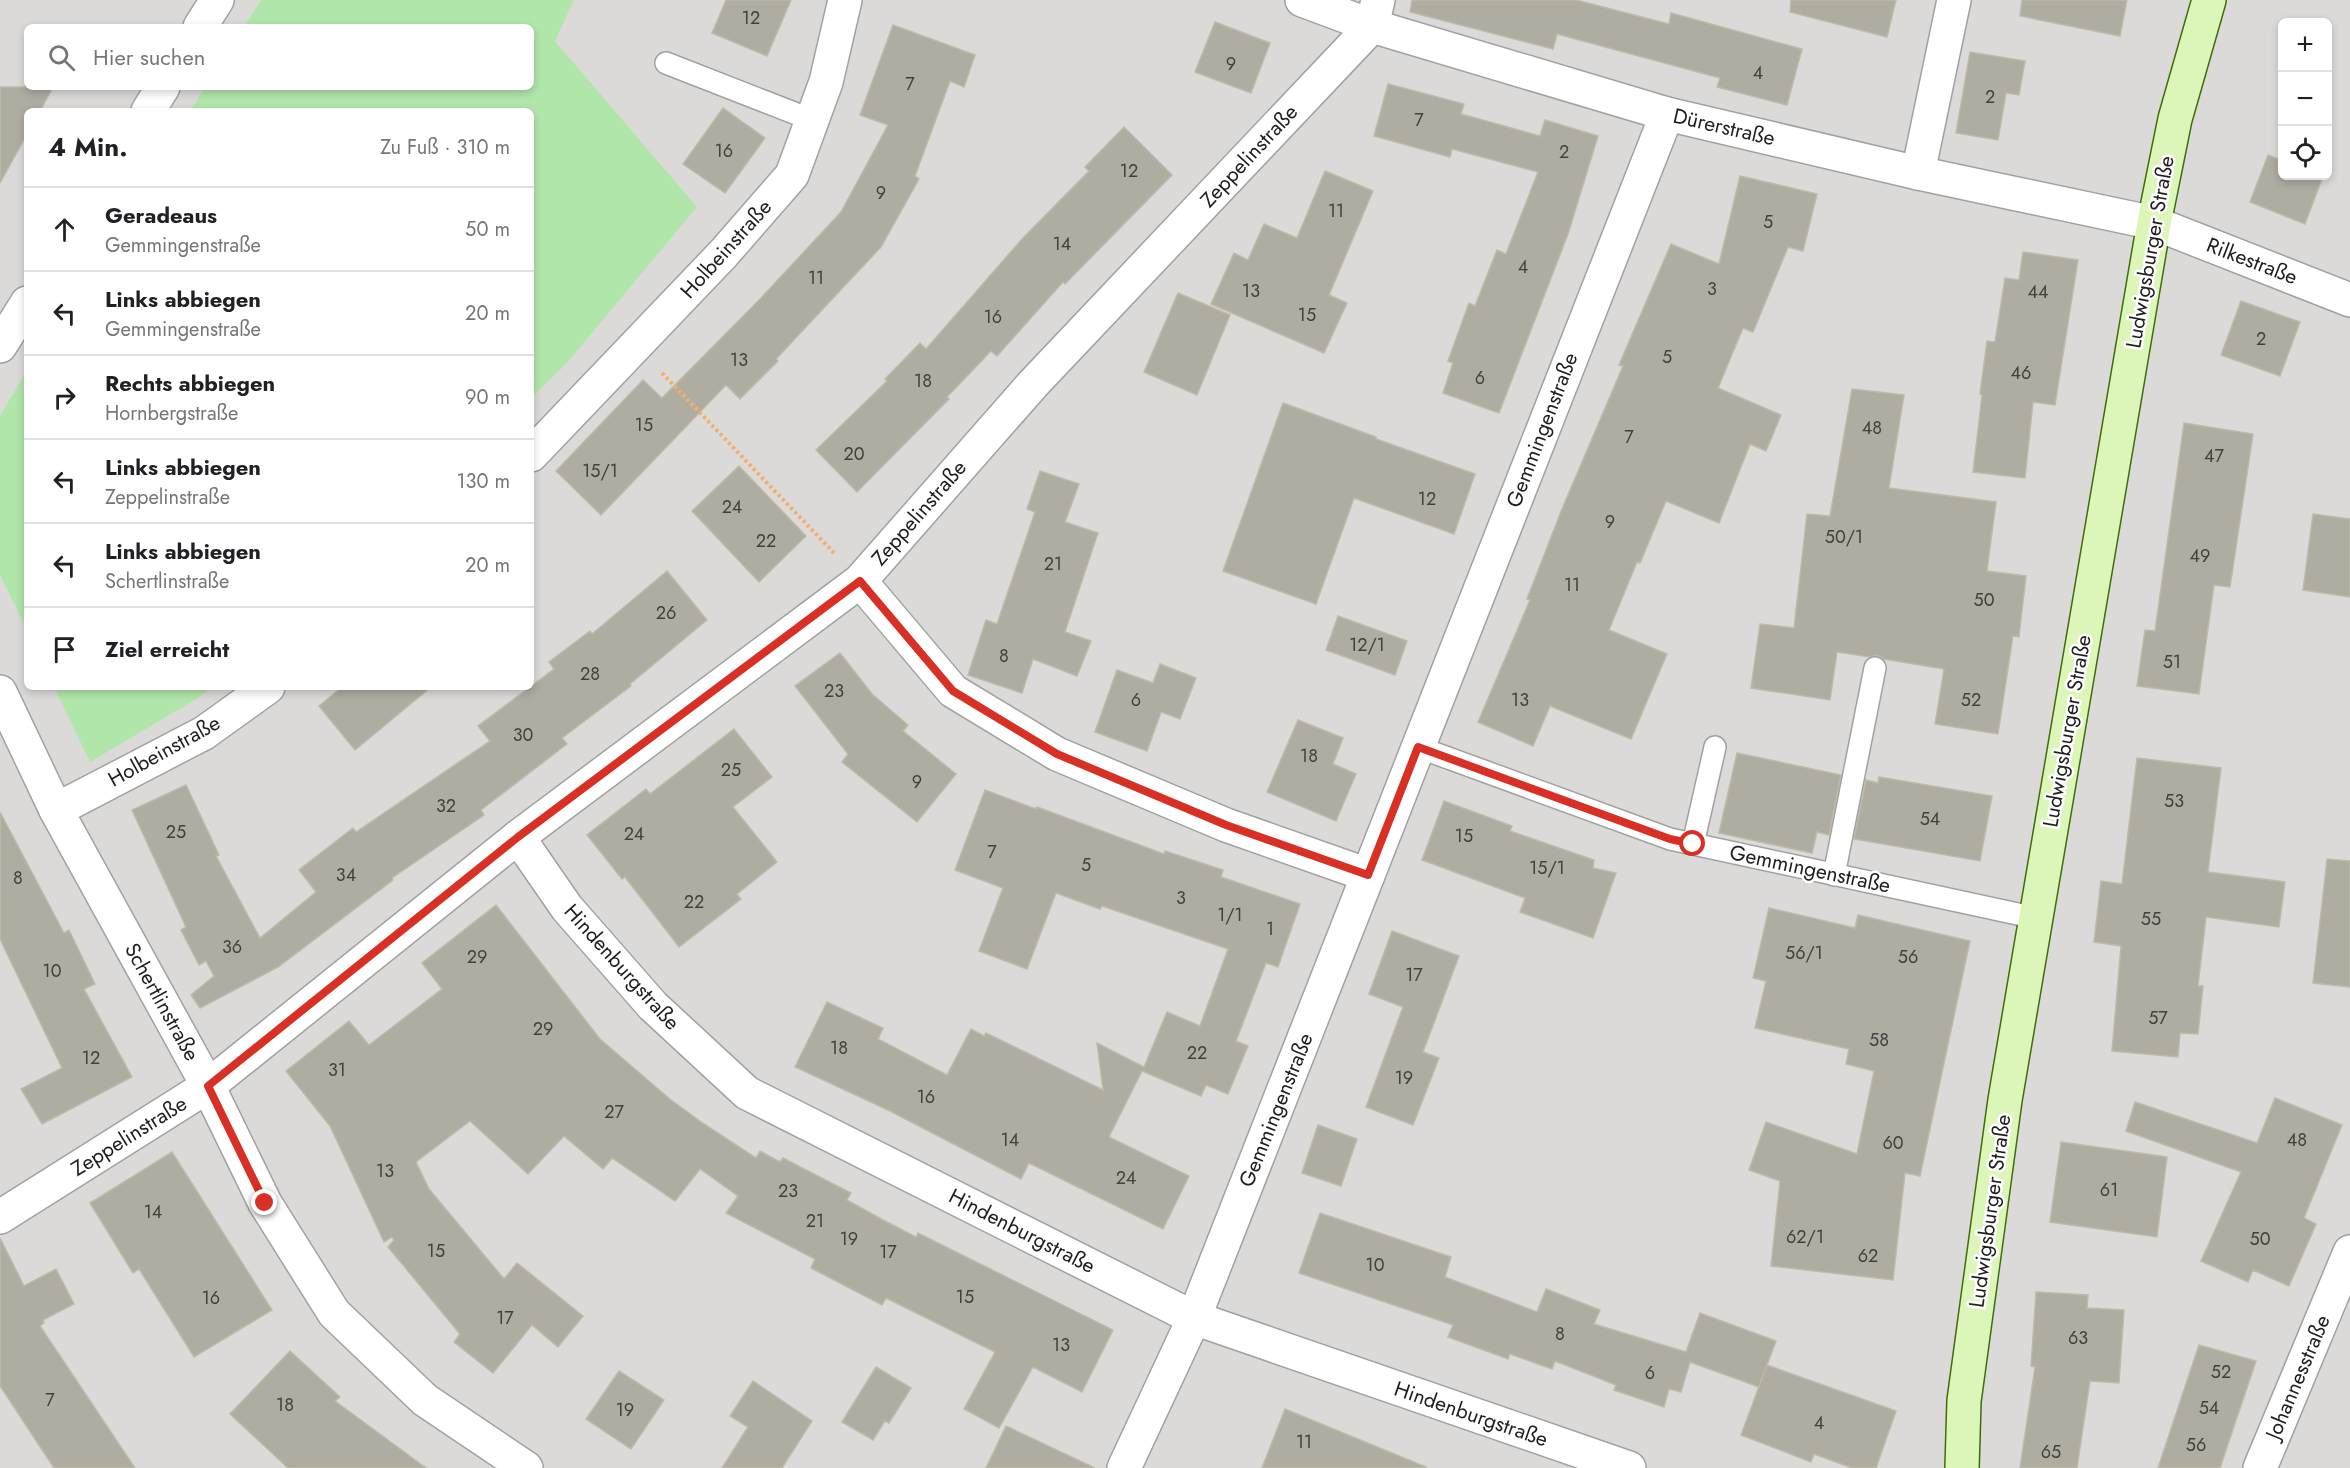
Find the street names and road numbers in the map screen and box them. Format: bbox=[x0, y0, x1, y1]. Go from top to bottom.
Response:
street label: Zeppelinstraße bbox=[1193, 98, 1305, 214]
street label: Dürerstraße bbox=[1670, 101, 1778, 153]
street label: Ludwigsburger Straße bbox=[2118, 153, 2182, 351]
street label: Holbeinstraße bbox=[673, 193, 779, 305]
street label: Rilkestraße bbox=[2202, 230, 2302, 292]
street label: Gemmingenstraße bbox=[1499, 348, 1585, 512]
street label: Zeppelinstraße bbox=[865, 454, 973, 572]
street label: Ludwigsburger Straße bbox=[2035, 632, 2099, 830]
street label: Holbeinstraße bbox=[102, 708, 226, 794]
street label: Gemmingenstraße bbox=[1727, 837, 1893, 901]
street label: Hindenburgstraße bbox=[557, 897, 687, 1037]
street label: Schertlinstraße bbox=[117, 938, 207, 1066]
street label: Gemmingenstraße bbox=[1231, 1028, 1321, 1191]
street label: Zeppelinstraße bbox=[65, 1088, 193, 1183]
street label: Ludwigsburger Straße bbox=[1962, 1112, 2018, 1310]
street label: Hindenburgstraße bbox=[944, 1181, 1101, 1281]
street label: Johannesstraße bbox=[2257, 1310, 2338, 1447]
street label: Hindenburgstraße bbox=[1390, 1374, 1552, 1454]

